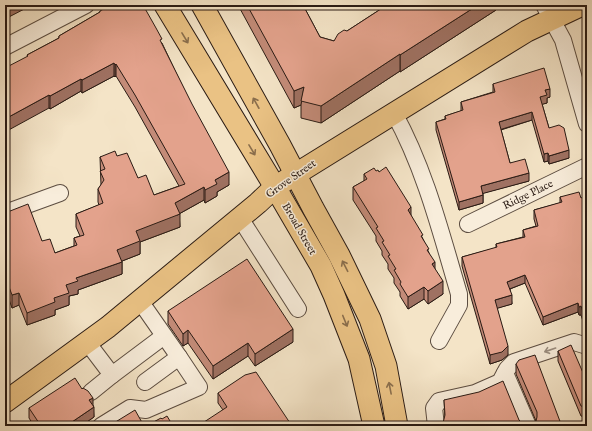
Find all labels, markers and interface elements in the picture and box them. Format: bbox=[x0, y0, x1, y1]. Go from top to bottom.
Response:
one-way arrow bbox=[182, 32, 190, 44]
one-way arrow bbox=[252, 97, 260, 109]
one-way arrow bbox=[249, 144, 257, 156]
street label: Grove Street bbox=[263, 156, 319, 201]
street label: Ridge Place bbox=[500, 177, 556, 213]
street label: Broad Street bbox=[279, 201, 320, 258]
one-way arrow bbox=[341, 261, 348, 273]
one-way arrow bbox=[341, 314, 349, 326]
one-way arrow bbox=[544, 347, 557, 354]
one-way arrow bbox=[386, 381, 394, 394]

